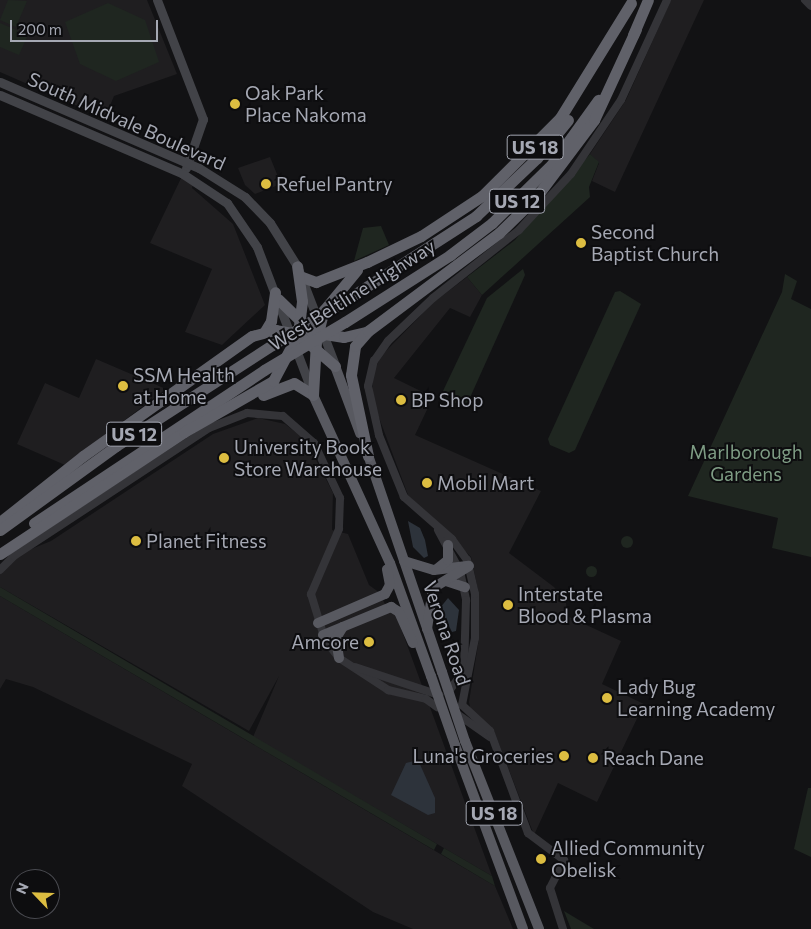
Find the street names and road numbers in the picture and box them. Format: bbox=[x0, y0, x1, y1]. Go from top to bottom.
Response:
street label: South Midvale Boulevard bbox=[25, 67, 229, 175]
road number: US 18 bbox=[506, 132, 564, 162]
road number: US 12 bbox=[488, 186, 546, 217]
street label: West Beltline Highway bbox=[265, 234, 439, 356]
road number: US 12 bbox=[105, 418, 163, 449]
street label: Verona Road bbox=[418, 578, 476, 688]
road number: US 18 bbox=[465, 798, 523, 828]

